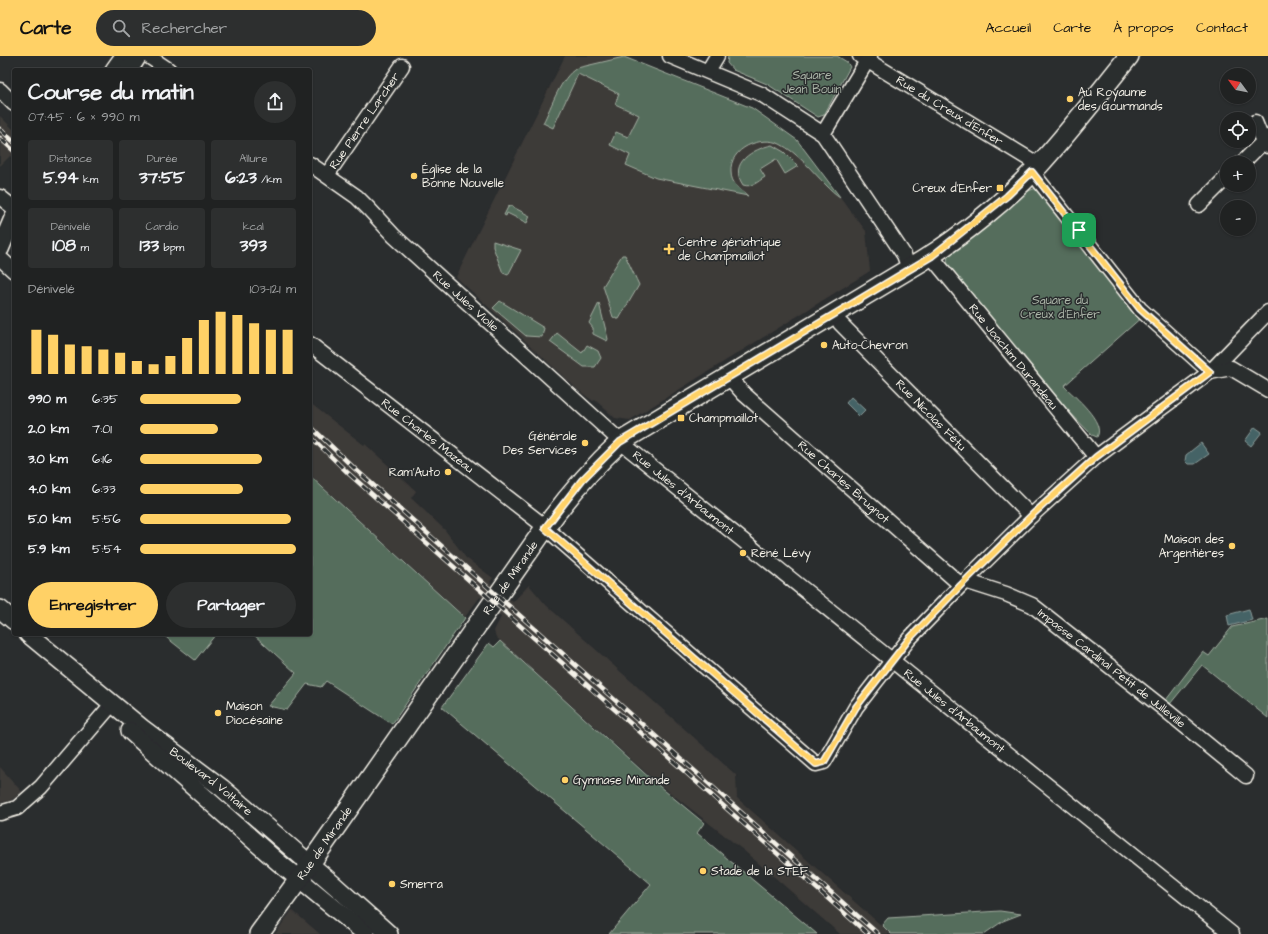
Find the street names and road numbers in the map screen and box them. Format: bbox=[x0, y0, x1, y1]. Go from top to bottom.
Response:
street label: Rue Pierre Larcher bbox=[325, 68, 404, 173]
street label: Rue du Creux d'Enfer bbox=[893, 71, 1007, 150]
street label: Rue Jules Violle bbox=[429, 266, 503, 336]
street label: Rue Joachim Durandeau bbox=[965, 300, 1062, 413]
street label: Rue Nicolas Fétu bbox=[892, 375, 970, 454]
street label: Rue Charles Mazeau bbox=[378, 394, 478, 477]
street label: Rue Charles Brugnot bbox=[794, 437, 894, 527]
street label: Rue Jules d'Arbaumont bbox=[629, 446, 738, 539]
street label: Rue de Mirande bbox=[478, 537, 542, 618]
street label: Impasse Cardinal Petit de Julleville bbox=[1034, 604, 1190, 732]
street label: Rue Jules d'Arbaumont bbox=[900, 665, 1009, 757]
street label: Boulevard Voltaire bbox=[166, 743, 257, 820]
street label: Rue de Mirande bbox=[293, 802, 357, 884]

